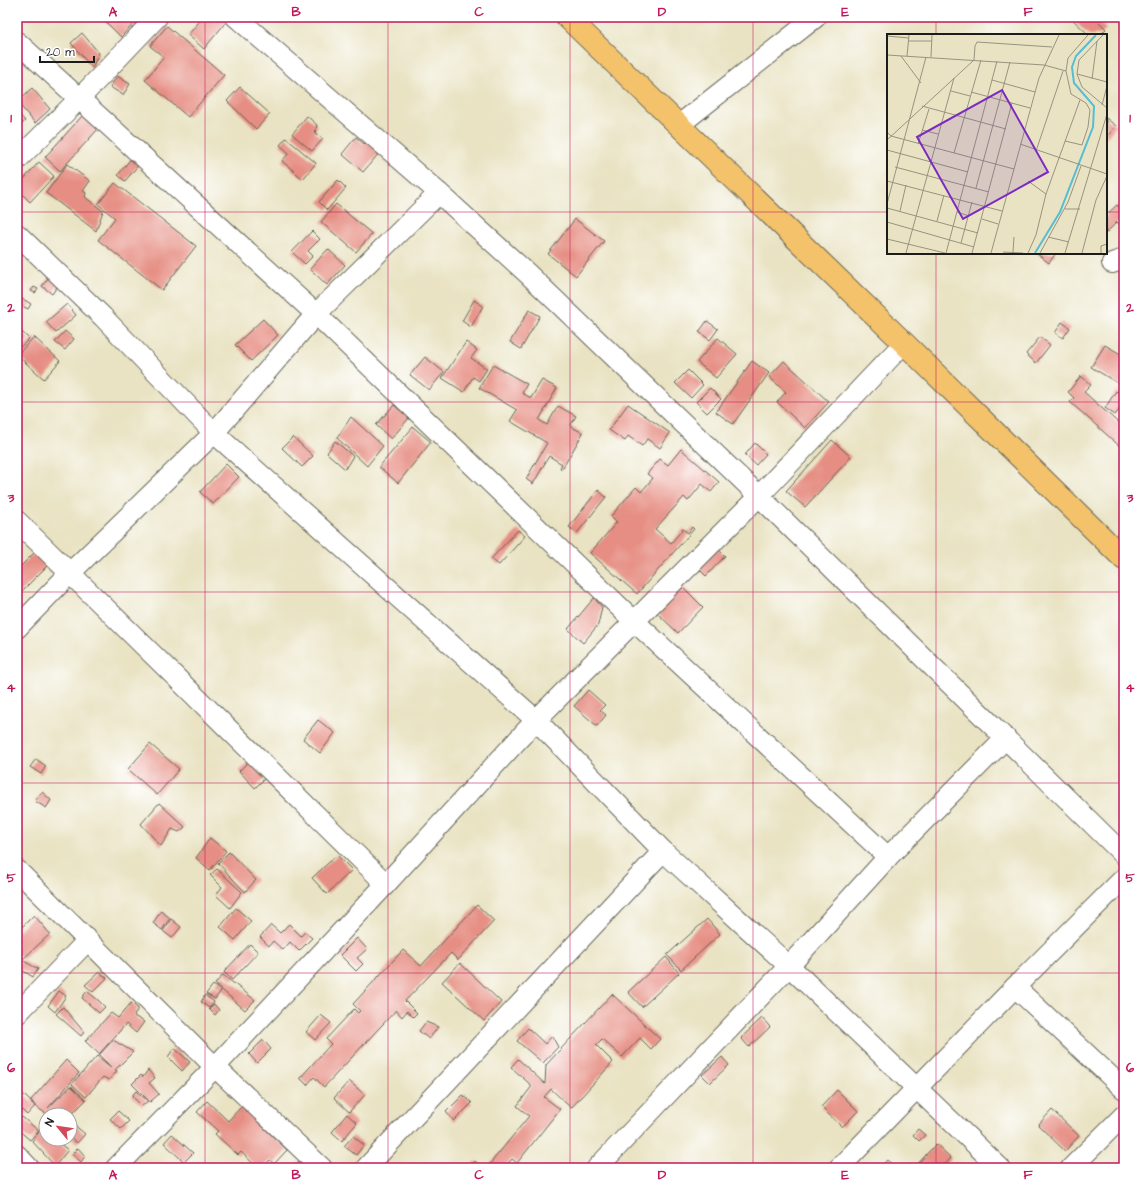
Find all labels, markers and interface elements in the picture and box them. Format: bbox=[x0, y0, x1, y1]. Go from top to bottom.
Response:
text: A bbox=[109, 3, 118, 21]
text: B bbox=[291, 3, 301, 21]
text: C bbox=[474, 3, 484, 21]
text: D bbox=[658, 3, 667, 21]
text: E bbox=[841, 3, 849, 21]
text: F bbox=[1023, 3, 1033, 21]
inset map bbox=[887, 34, 1107, 254]
scale bar bbox=[40, 38, 94, 64]
text: 20 m bbox=[46, 44, 75, 61]
text: 1 bbox=[10, 109, 12, 127]
text: 1 bbox=[1129, 109, 1131, 127]
text: 2 bbox=[6, 299, 15, 317]
text: 2 bbox=[1125, 299, 1134, 317]
text: 3 bbox=[7, 489, 15, 507]
text: 3 bbox=[1126, 489, 1134, 507]
text: 4 bbox=[7, 679, 16, 697]
text: 4 bbox=[1126, 679, 1135, 697]
text: 5 bbox=[6, 869, 16, 887]
text: 5 bbox=[1125, 869, 1135, 887]
text: 6 bbox=[7, 1059, 16, 1077]
text: 6 bbox=[1126, 1059, 1135, 1077]
north arrow bbox=[38, 1107, 78, 1147]
text: N bbox=[41, 1116, 58, 1129]
text: A bbox=[109, 1166, 118, 1184]
text: B bbox=[291, 1166, 301, 1184]
text: C bbox=[474, 1166, 484, 1184]
text: D bbox=[658, 1166, 667, 1184]
text: E bbox=[841, 1166, 849, 1184]
text: F bbox=[1023, 1166, 1033, 1184]

